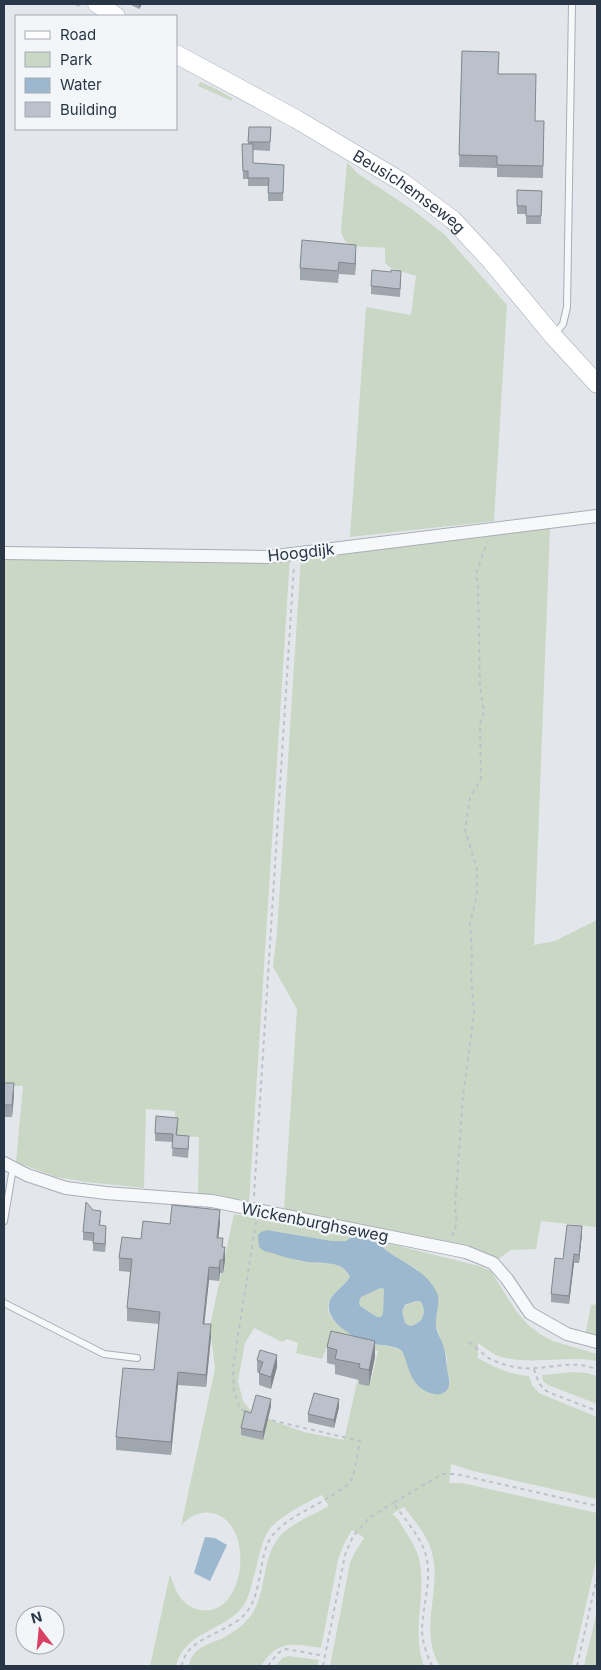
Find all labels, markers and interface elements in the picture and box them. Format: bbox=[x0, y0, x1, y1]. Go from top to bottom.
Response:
legend bbox=[15, 15, 178, 130]
text: Road bbox=[60, 25, 96, 44]
text: Park bbox=[60, 50, 93, 69]
text: Water bbox=[60, 75, 102, 94]
text: Building bbox=[60, 100, 117, 119]
street label: Beusichemseweg bbox=[349, 145, 470, 237]
street label: Hoogdijk bbox=[267, 539, 336, 565]
street label: Wickenburghseweg bbox=[240, 1198, 390, 1246]
north arrow bbox=[15, 1605, 65, 1655]
text: N bbox=[29, 1607, 44, 1627]

